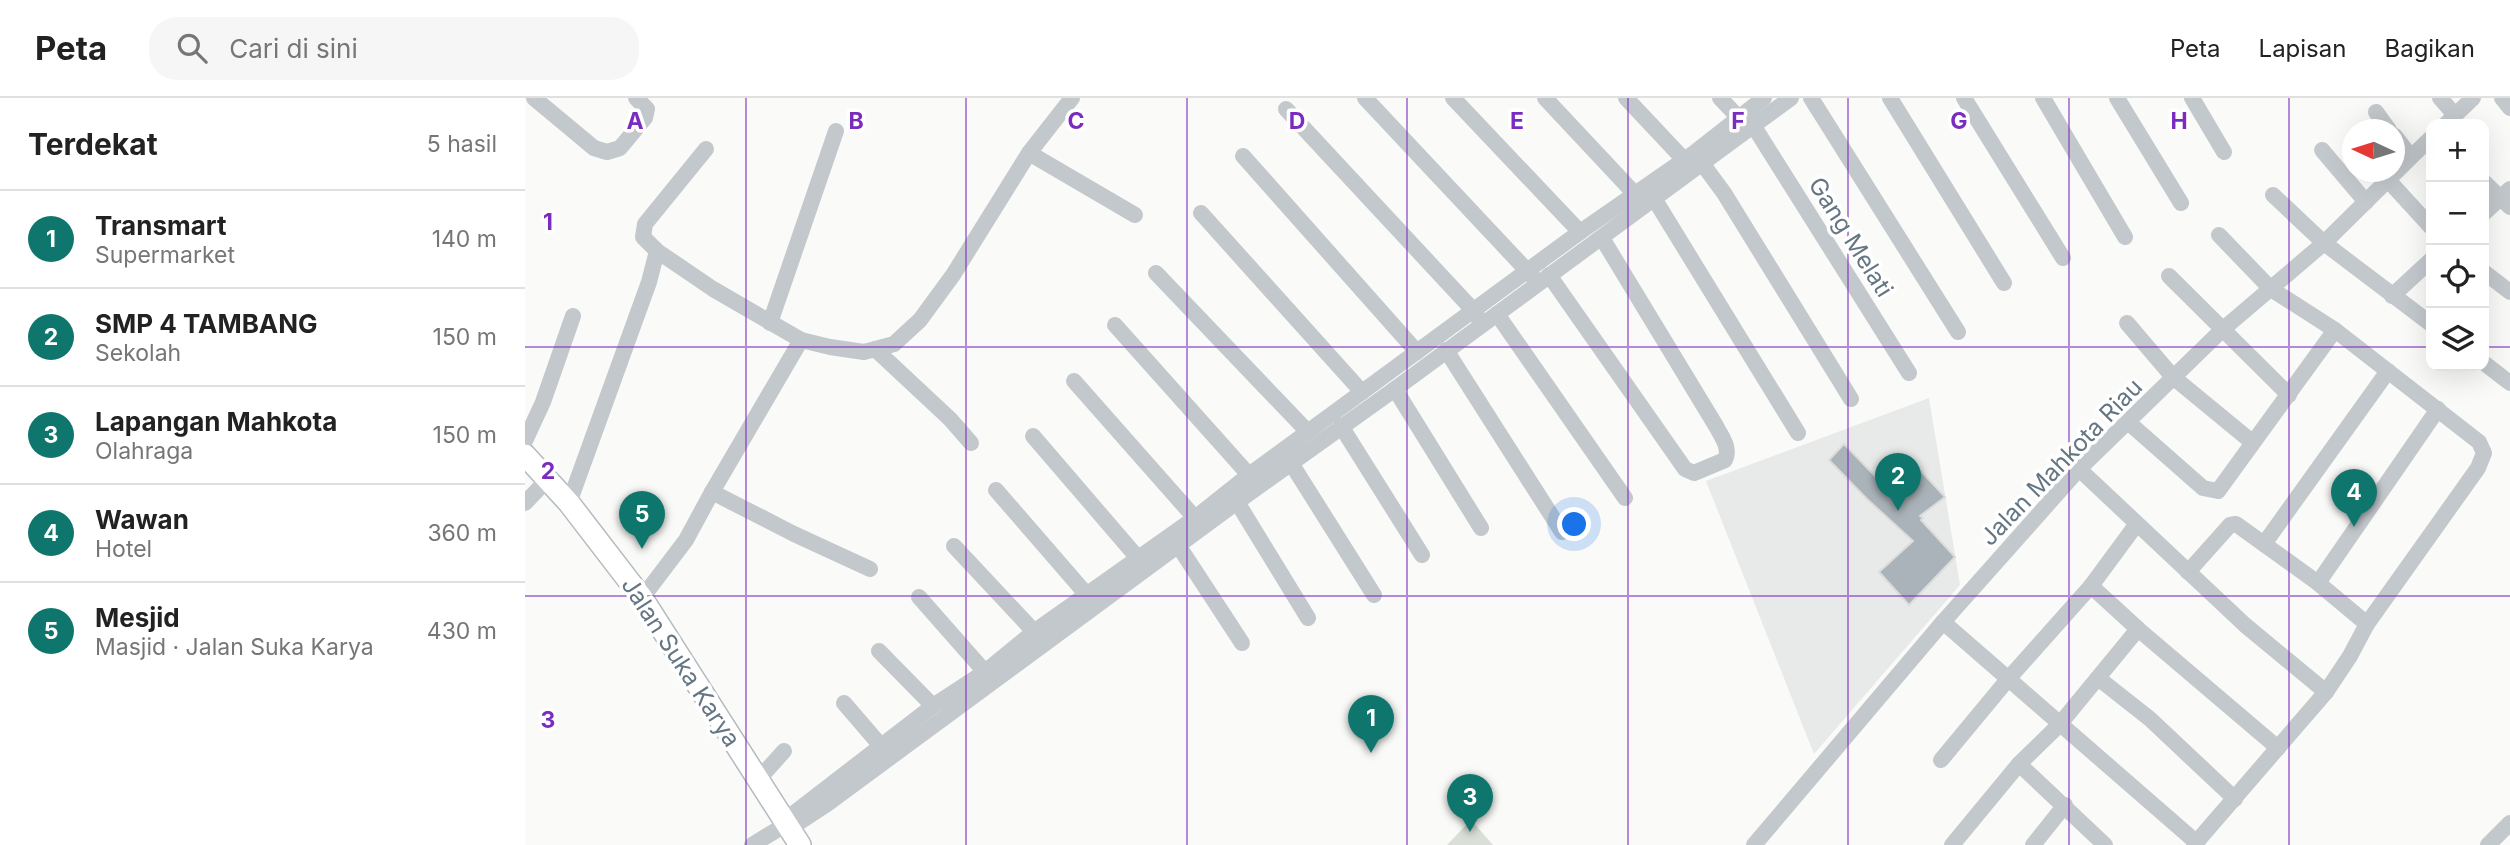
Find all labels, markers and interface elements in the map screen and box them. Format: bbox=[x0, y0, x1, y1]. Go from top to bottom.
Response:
search box bbox=[149, 17, 639, 80]
text: Peta bbox=[35, 28, 107, 68]
icon: search bbox=[173, 29, 211, 67]
text: Cari di sini bbox=[229, 33, 358, 64]
text: Peta bbox=[2170, 34, 2221, 63]
text: Lapisan bbox=[2259, 34, 2346, 63]
text: Bagikan bbox=[2384, 34, 2475, 63]
text: A bbox=[626, 107, 644, 135]
text: B bbox=[848, 107, 864, 135]
text: C bbox=[1067, 107, 1085, 135]
text: D bbox=[1289, 107, 1305, 135]
text: E bbox=[1510, 107, 1524, 135]
text: F bbox=[1731, 107, 1745, 135]
text: G bbox=[1950, 107, 1968, 135]
text: H bbox=[2170, 107, 2188, 135]
north arrow bbox=[2342, 119, 2405, 182]
map controls bbox=[2426, 119, 2489, 371]
button: + bbox=[2426, 119, 2489, 182]
text: Terdekat bbox=[28, 126, 158, 162]
text: 5 hasil bbox=[427, 130, 497, 158]
street label: Gang Melati bbox=[1803, 172, 1899, 302]
button: − bbox=[2426, 182, 2489, 245]
text: 1 bbox=[543, 208, 553, 236]
text: Transmart bbox=[95, 210, 226, 241]
text: 1 bbox=[46, 225, 56, 253]
text: 140 m bbox=[432, 225, 497, 253]
text: Supermarket bbox=[95, 241, 235, 269]
button: locate bbox=[2426, 245, 2489, 308]
text: SMP 4 TAMBANG bbox=[95, 308, 318, 339]
button: layers bbox=[2426, 308, 2489, 371]
text: 2 bbox=[44, 323, 58, 351]
text: 150 m bbox=[433, 323, 497, 351]
text: Sekolah bbox=[95, 339, 181, 367]
street label: Jalan Mahkota Riau bbox=[1974, 372, 2148, 552]
text: Lapangan Mahkota bbox=[95, 406, 337, 437]
text: 3 bbox=[44, 421, 58, 449]
text: 150 m bbox=[433, 421, 497, 449]
text: Olahraga bbox=[95, 437, 193, 465]
pin: 2 bbox=[1875, 453, 1921, 511]
text: 2 bbox=[541, 457, 555, 485]
pin: 4 bbox=[2331, 469, 2377, 527]
pin: 5 bbox=[619, 491, 665, 549]
text: Wawan bbox=[95, 504, 189, 535]
your location bbox=[1557, 507, 1591, 541]
text: 4 bbox=[43, 519, 59, 547]
text: 360 m bbox=[427, 519, 497, 547]
text: Hotel bbox=[95, 535, 152, 563]
street label: Jalan Suka Karya bbox=[615, 572, 747, 752]
text: Mesjid bbox=[95, 602, 180, 633]
text: 5 bbox=[44, 617, 58, 645]
text: 430 m bbox=[427, 617, 497, 645]
text: Masjid · Jalan Suka Karya bbox=[95, 633, 374, 661]
pin: 1 bbox=[1348, 695, 1394, 753]
text: 3 bbox=[541, 706, 555, 734]
pin: 3 bbox=[1447, 774, 1493, 832]

